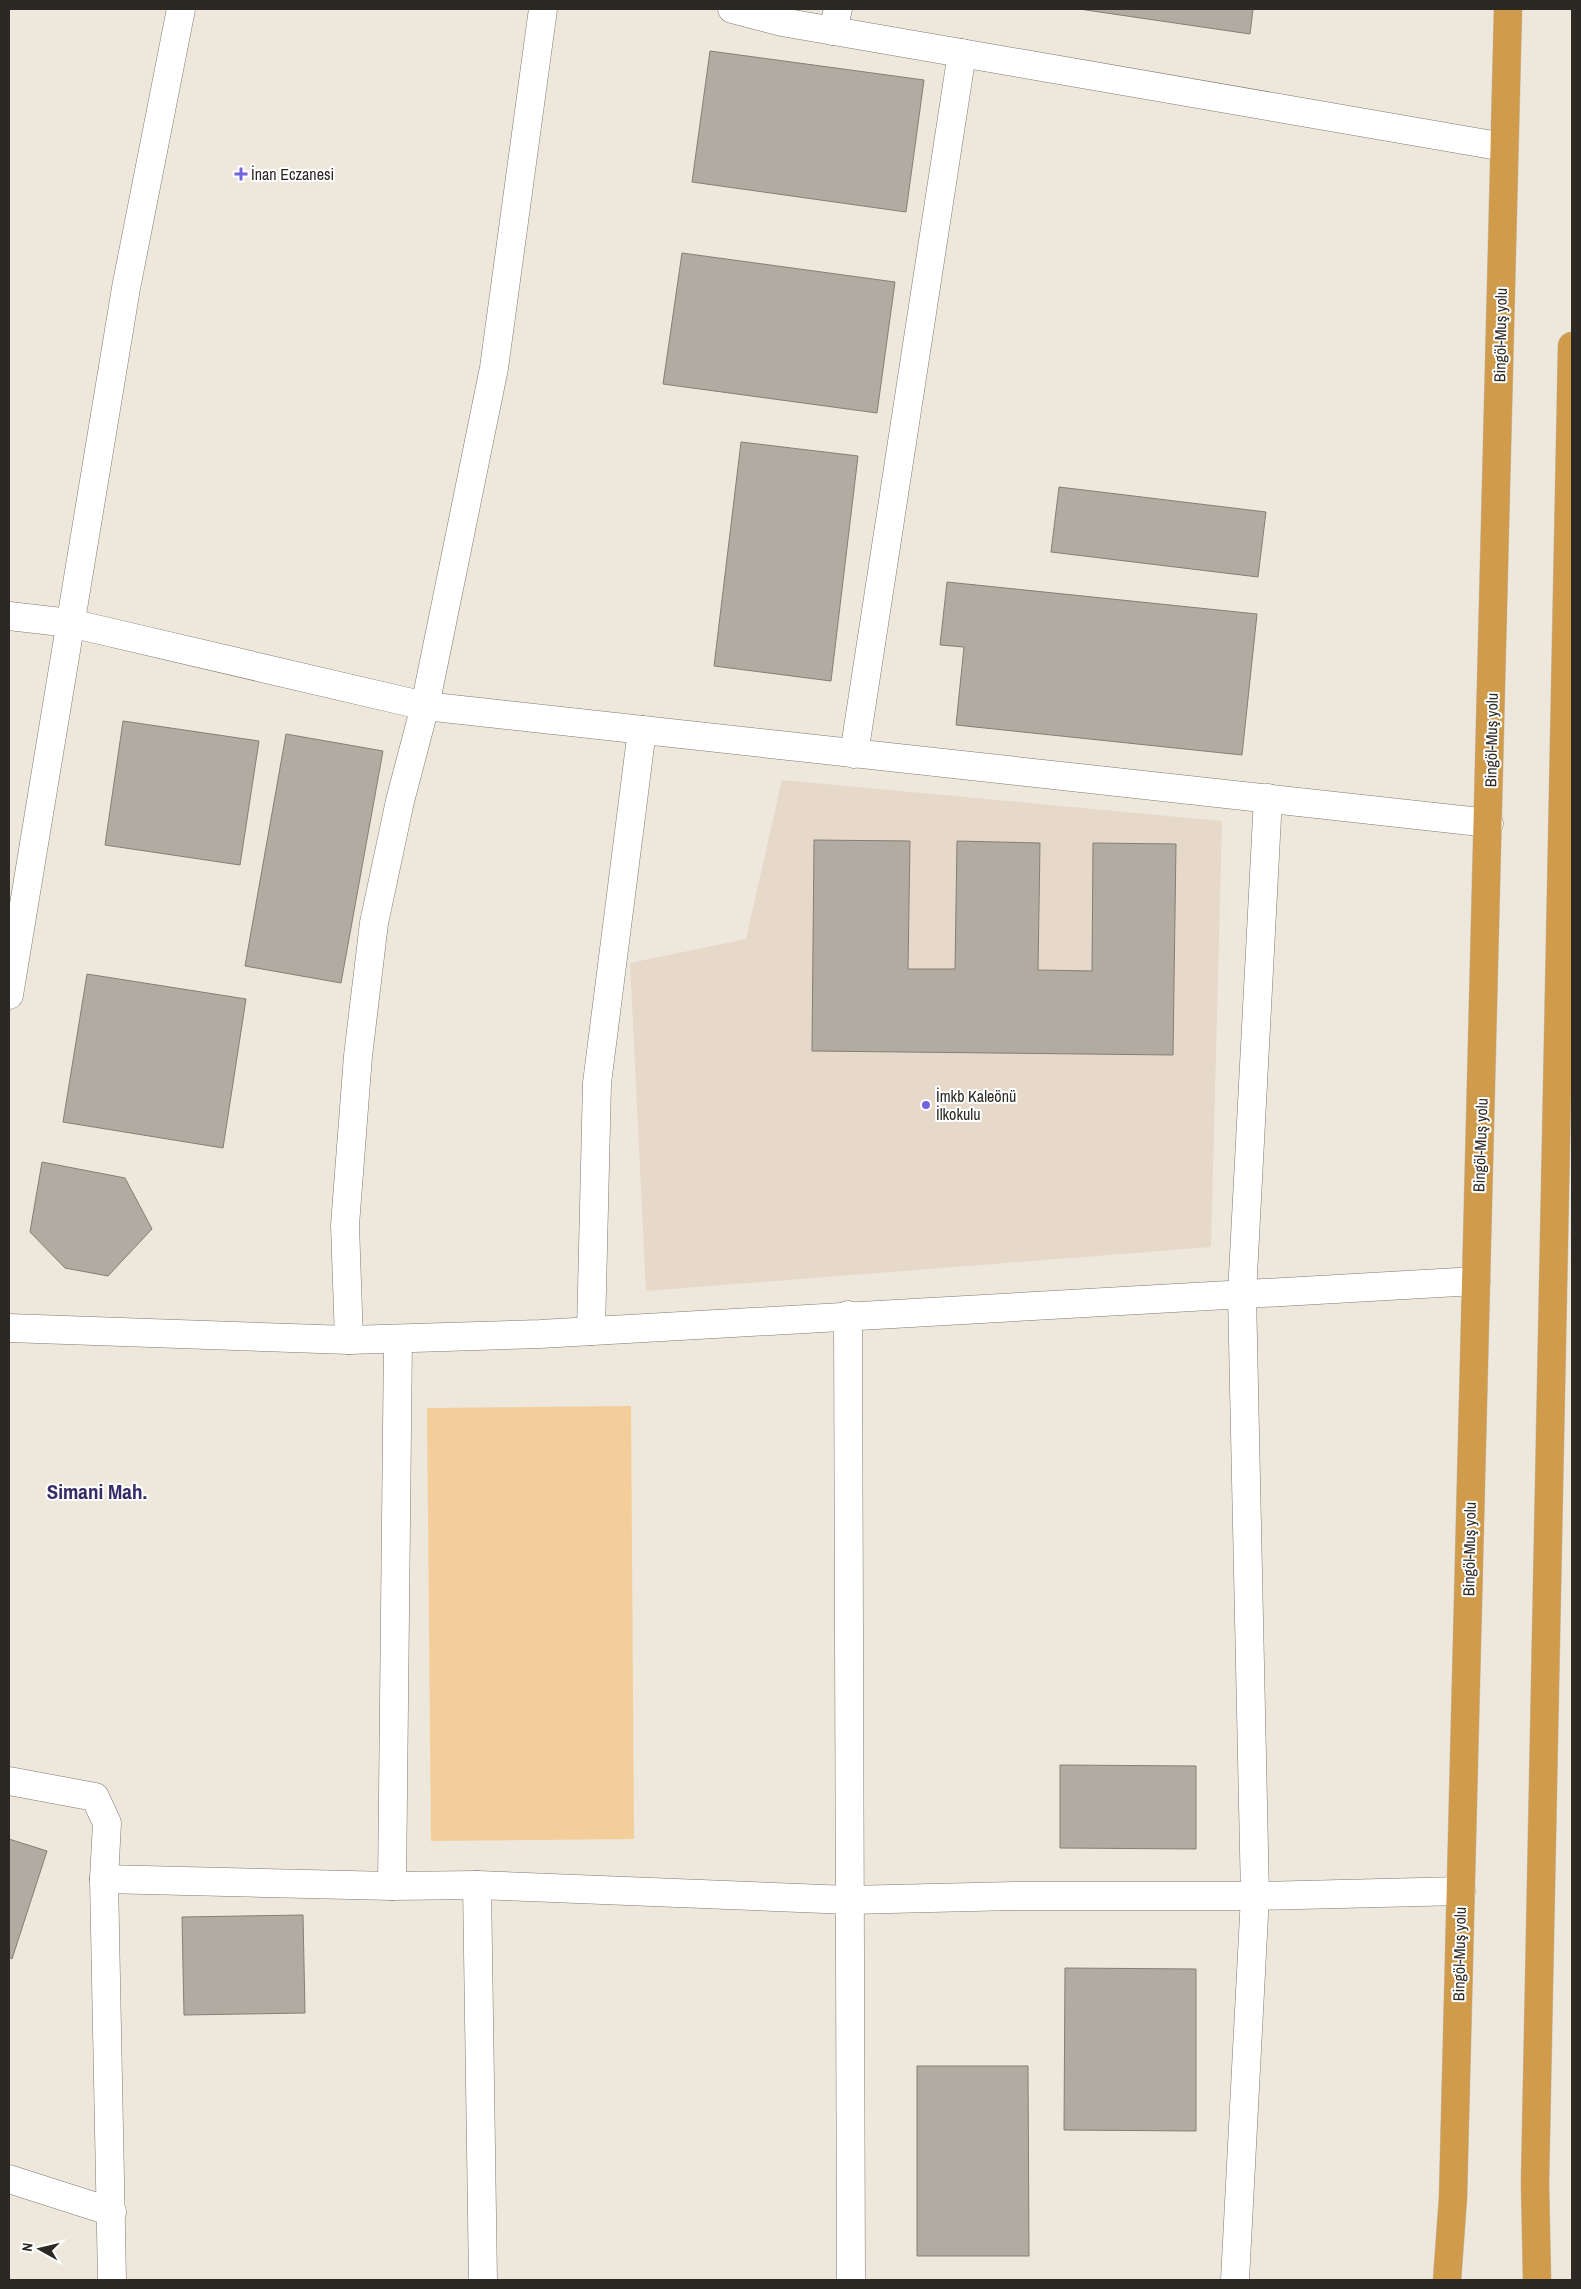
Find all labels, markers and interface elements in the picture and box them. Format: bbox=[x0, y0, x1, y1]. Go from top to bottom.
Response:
place label: İnan Eczanesi bbox=[251, 163, 334, 185]
marker: İnan Eczanesi bbox=[235, 168, 247, 180]
street label: Bingöl-Muş yolu bbox=[1488, 288, 1512, 382]
street label: Bingöl-Muş yolu bbox=[1479, 693, 1503, 787]
place label: İmkb Kaleönü İlkokulu bbox=[936, 1085, 1016, 1125]
street label: Bingöl-Muş yolu bbox=[1467, 1098, 1493, 1192]
marker: İmkb Kaleönü İlkokulu bbox=[920, 1099, 932, 1111]
district label: Simani Mah. bbox=[47, 1477, 147, 1506]
street label: Bingöl-Muş yolu bbox=[1457, 1502, 1481, 1596]
street label: Bingöl-Muş yolu bbox=[1447, 1907, 1471, 2001]
north arrow bbox=[15, 2224, 65, 2274]
text: N bbox=[18, 2242, 37, 2253]

